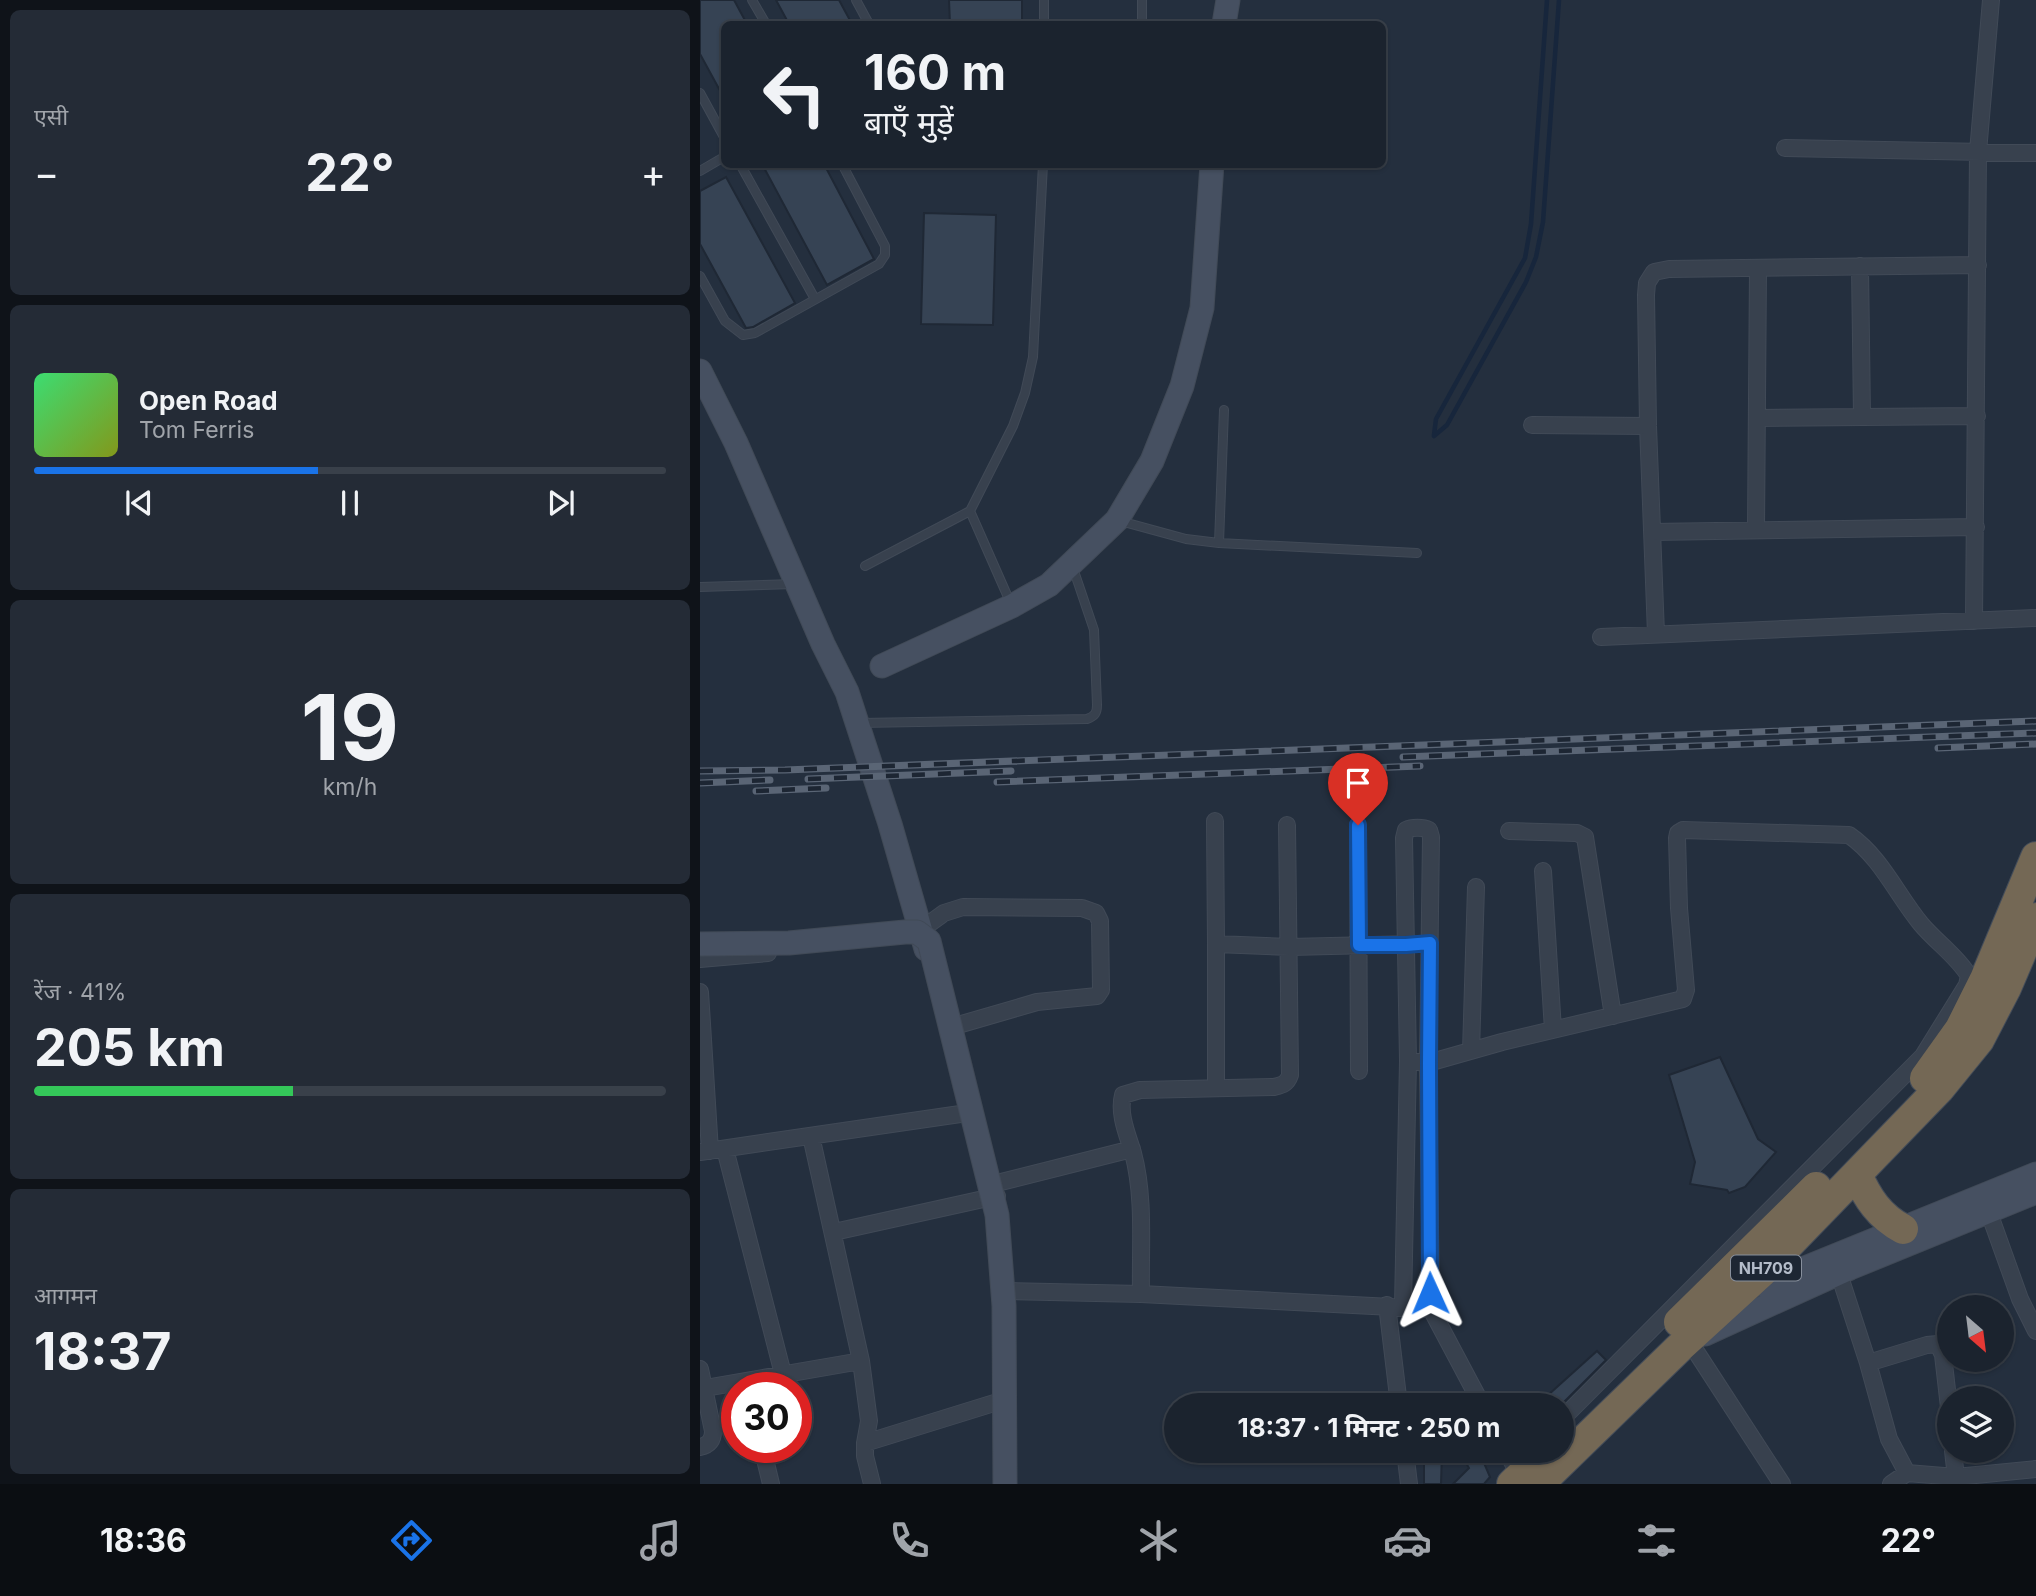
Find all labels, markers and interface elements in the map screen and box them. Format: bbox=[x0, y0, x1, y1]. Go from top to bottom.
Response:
text: 160 m bbox=[864, 43, 1006, 102]
icon: left bbox=[749, 49, 840, 140]
text: एसी bbox=[34, 103, 68, 131]
text: बाएँ मुड़ें bbox=[864, 103, 954, 142]
text: 22° bbox=[305, 141, 395, 204]
text: − bbox=[34, 150, 59, 196]
text: + bbox=[641, 150, 666, 196]
text: Open Road bbox=[139, 385, 278, 416]
text: Tom Ferris bbox=[139, 416, 254, 444]
icon: previous bbox=[120, 484, 158, 522]
icon: pause bbox=[331, 484, 369, 522]
icon: next bbox=[542, 484, 580, 522]
text: 19 bbox=[301, 672, 399, 782]
pin bbox=[1328, 753, 1388, 825]
icon: arrive bbox=[1339, 764, 1377, 802]
text: km/h bbox=[323, 773, 377, 801]
text: रेंज · 41% bbox=[34, 978, 126, 1006]
text: 205 km bbox=[34, 1016, 225, 1079]
position arrow bbox=[1393, 1256, 1467, 1330]
road number: NH709 bbox=[1731, 1256, 1801, 1280]
text: आगमन bbox=[34, 1282, 97, 1310]
north arrow bbox=[1937, 1295, 2014, 1372]
map controls bbox=[1937, 1295, 2014, 1463]
text: 18:37 bbox=[34, 1320, 171, 1383]
speed limit sign: 30 bbox=[721, 1372, 812, 1463]
button: layers bbox=[1937, 1386, 2014, 1463]
text: 18:37 · 1 मिनट · 250 m bbox=[1237, 1412, 1501, 1443]
icon: directions bbox=[387, 1516, 436, 1565]
icon: music bbox=[636, 1516, 685, 1565]
icon: phone bbox=[885, 1516, 934, 1565]
icon: climate bbox=[1134, 1516, 1183, 1565]
icon: car bbox=[1383, 1516, 1432, 1565]
icon: filters bbox=[1632, 1516, 1681, 1565]
text: 18:36 bbox=[100, 1521, 187, 1560]
text: 22° bbox=[1881, 1521, 1936, 1560]

